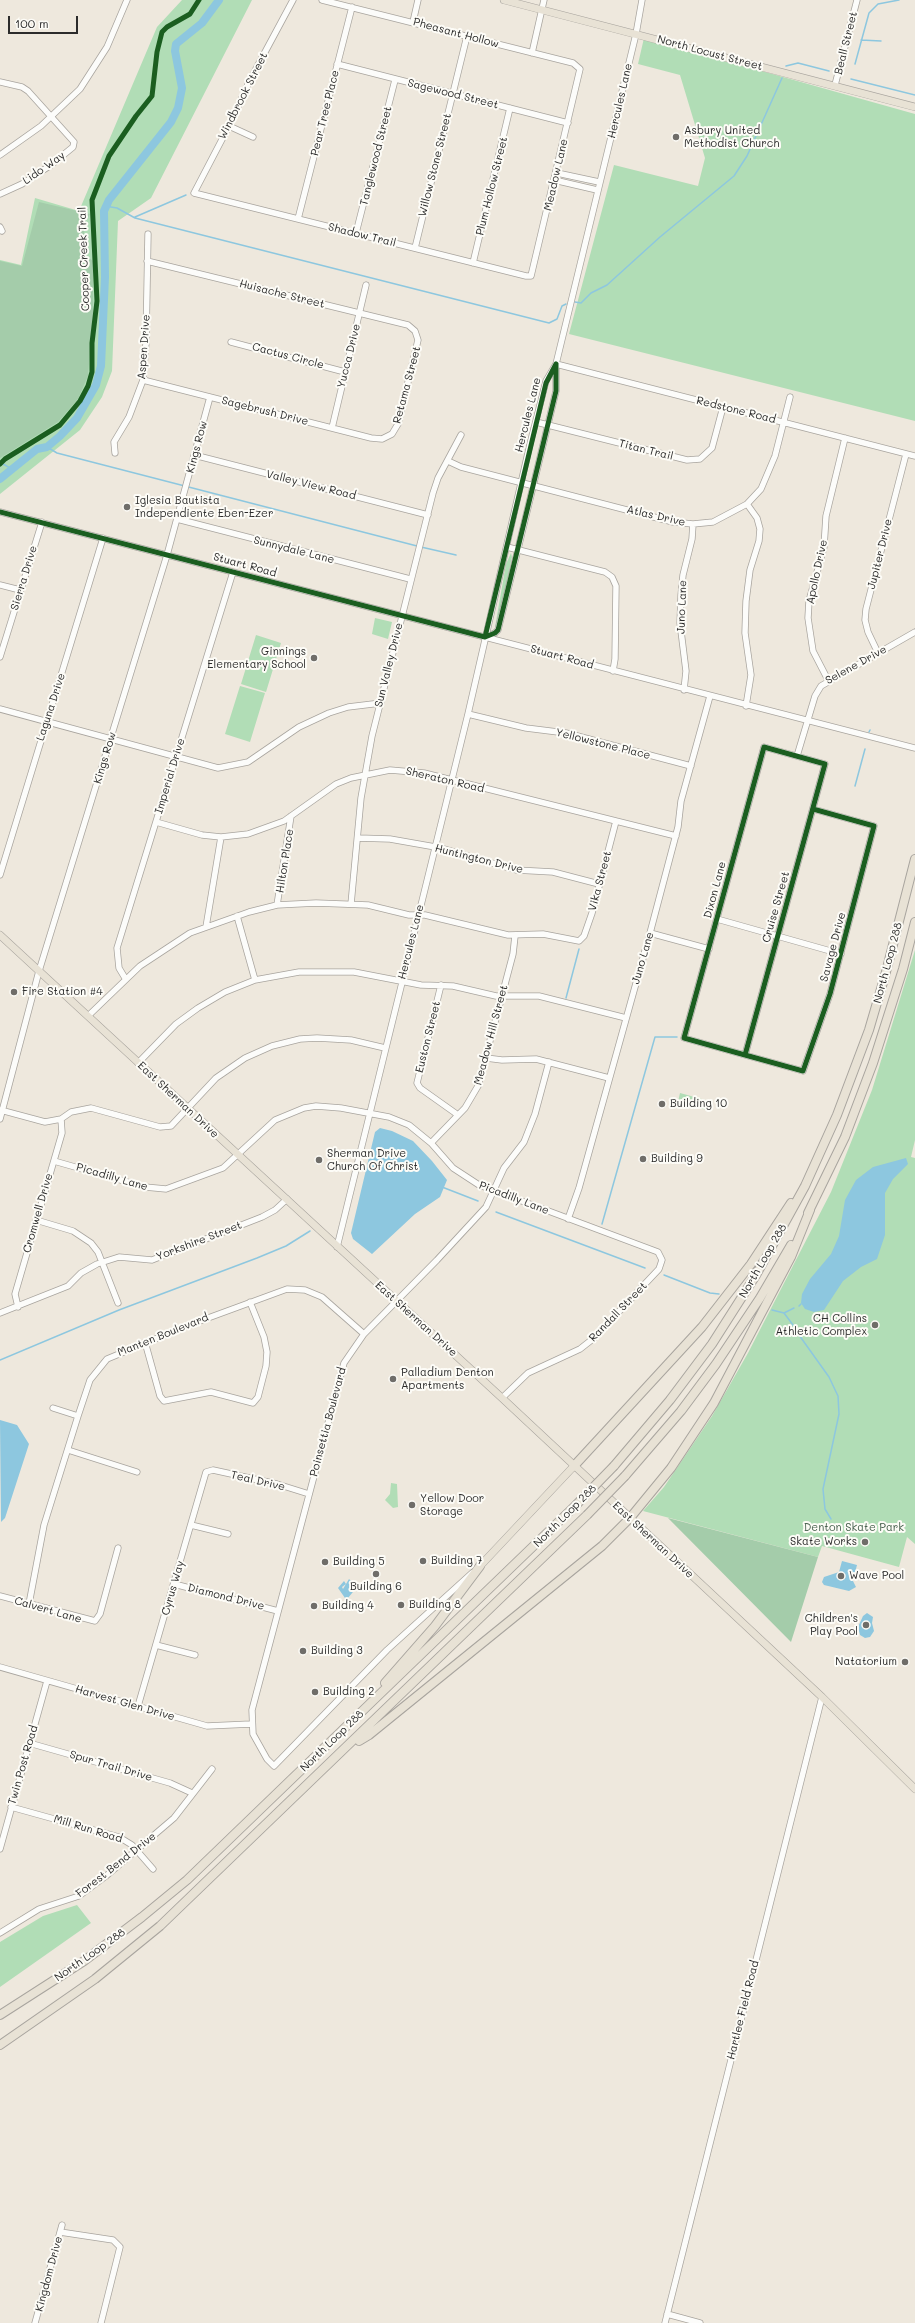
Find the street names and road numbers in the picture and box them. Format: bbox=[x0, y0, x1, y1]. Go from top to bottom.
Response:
street label: Beall Street bbox=[832, 10, 860, 76]
street label: Pheasant Hollow bbox=[412, 15, 500, 51]
street label: North Locust Street bbox=[656, 33, 764, 73]
street label: Windbrook Street bbox=[215, 50, 271, 142]
street label: Hercules Lane bbox=[605, 62, 635, 140]
street label: Pear Tree Place bbox=[308, 69, 342, 157]
street label: Sagewood Street bbox=[406, 76, 500, 112]
street label: Tanglewood Street bbox=[357, 105, 395, 207]
street label: Willow Stone Street bbox=[416, 112, 454, 218]
street label: Plum Hollow Street bbox=[473, 135, 511, 237]
street label: Meadow Lane bbox=[541, 138, 571, 212]
street label: Lido Way bbox=[20, 149, 68, 187]
street label: Cooper Creek Trail bbox=[76, 207, 92, 311]
street label: Shadow Trail bbox=[327, 220, 397, 250]
street label: Huisache Street bbox=[238, 277, 326, 311]
street label: Aspen Drive bbox=[135, 314, 153, 380]
street label: Yucca Drive bbox=[335, 323, 363, 389]
street label: Cactus Circle bbox=[251, 340, 325, 372]
street label: Retama Street bbox=[390, 345, 424, 425]
street label: Hercules Lane bbox=[512, 376, 544, 454]
street label: Sagebrush Drive bbox=[220, 394, 310, 428]
street label: Redstone Road bbox=[695, 394, 777, 426]
street label: Kings Row bbox=[184, 419, 210, 475]
street label: Titan Trail bbox=[618, 437, 674, 463]
street label: Valley View Road bbox=[265, 467, 357, 503]
street label: Atlas Drive bbox=[625, 503, 687, 529]
street label: Jupiter Drive bbox=[865, 517, 895, 591]
street label: Sunnydale Lane bbox=[252, 534, 336, 566]
street label: Apollo Drive bbox=[804, 539, 830, 605]
street label: Sierra Drive bbox=[8, 544, 40, 612]
street label: Stuart Road bbox=[212, 550, 278, 580]
street label: Juno Lane bbox=[674, 580, 690, 634]
street label: Sun Valley Drive bbox=[372, 621, 406, 709]
street label: Stuart Road bbox=[529, 642, 595, 672]
street label: Selene Drive bbox=[823, 643, 889, 687]
street label: Laguna Drive bbox=[34, 671, 68, 743]
street label: Yellowstone Place bbox=[554, 726, 652, 762]
street label: Kings Row bbox=[91, 730, 119, 786]
street label: Imperial Drive bbox=[152, 737, 188, 815]
street label: Sheraton Road bbox=[405, 765, 485, 795]
street label: Hilton Place bbox=[273, 828, 297, 894]
street label: Huntington Drive bbox=[433, 842, 525, 876]
street label: Vika Street bbox=[586, 850, 614, 912]
street label: Dixon Lane bbox=[701, 860, 729, 920]
street label: Cruise Street bbox=[760, 870, 792, 944]
street label: Hercules Lane bbox=[395, 903, 427, 981]
street label: Savage Drive bbox=[817, 911, 849, 983]
street label: North Loop 288 bbox=[871, 921, 905, 1005]
street label: Juno Lane bbox=[629, 930, 657, 986]
street label: Meadow Hill Street bbox=[471, 983, 511, 1087]
street label: Euston Street bbox=[413, 1000, 443, 1074]
street label: East Sherman Drive bbox=[135, 1059, 221, 1141]
street label: Picadilly Lane bbox=[75, 1160, 149, 1194]
street label: Cromwell Drive bbox=[20, 1172, 56, 1254]
street label: Picadilly Lane bbox=[477, 1179, 551, 1217]
street label: Yorkshire Street bbox=[154, 1219, 244, 1263]
street label: North Loop 288 bbox=[736, 1222, 790, 1300]
street label: East Sherman Drive bbox=[372, 1279, 460, 1359]
street label: Randall Street bbox=[586, 1279, 650, 1345]
street label: Manten Boulevard bbox=[116, 1311, 210, 1359]
street label: Poinsettia Boulevard bbox=[307, 1366, 349, 1478]
street label: Teal Drive bbox=[230, 1468, 286, 1494]
street label: North Loop 288 bbox=[531, 1482, 599, 1550]
street label: East Sherman Drive bbox=[610, 1499, 696, 1581]
street label: Cyrus Way bbox=[159, 1559, 187, 1617]
street label: Diamond Drive bbox=[186, 1581, 266, 1613]
street label: Calvert Lane bbox=[13, 1594, 83, 1626]
street label: Harvest Glen Drive bbox=[74, 1682, 176, 1724]
street label: North Loop 288 bbox=[297, 1707, 367, 1775]
street label: Twin Post Road bbox=[5, 1724, 41, 1806]
street label: Spur Trail Drive bbox=[68, 1748, 154, 1784]
street label: Mill Run Road bbox=[52, 1812, 124, 1846]
street label: Forest Bend Drive bbox=[73, 1830, 159, 1900]
street label: North Loop 288 bbox=[52, 1926, 128, 1984]
street label: Hartlee Field Road bbox=[724, 1959, 762, 2061]
street label: Kingdom Drive bbox=[33, 2235, 65, 2313]

